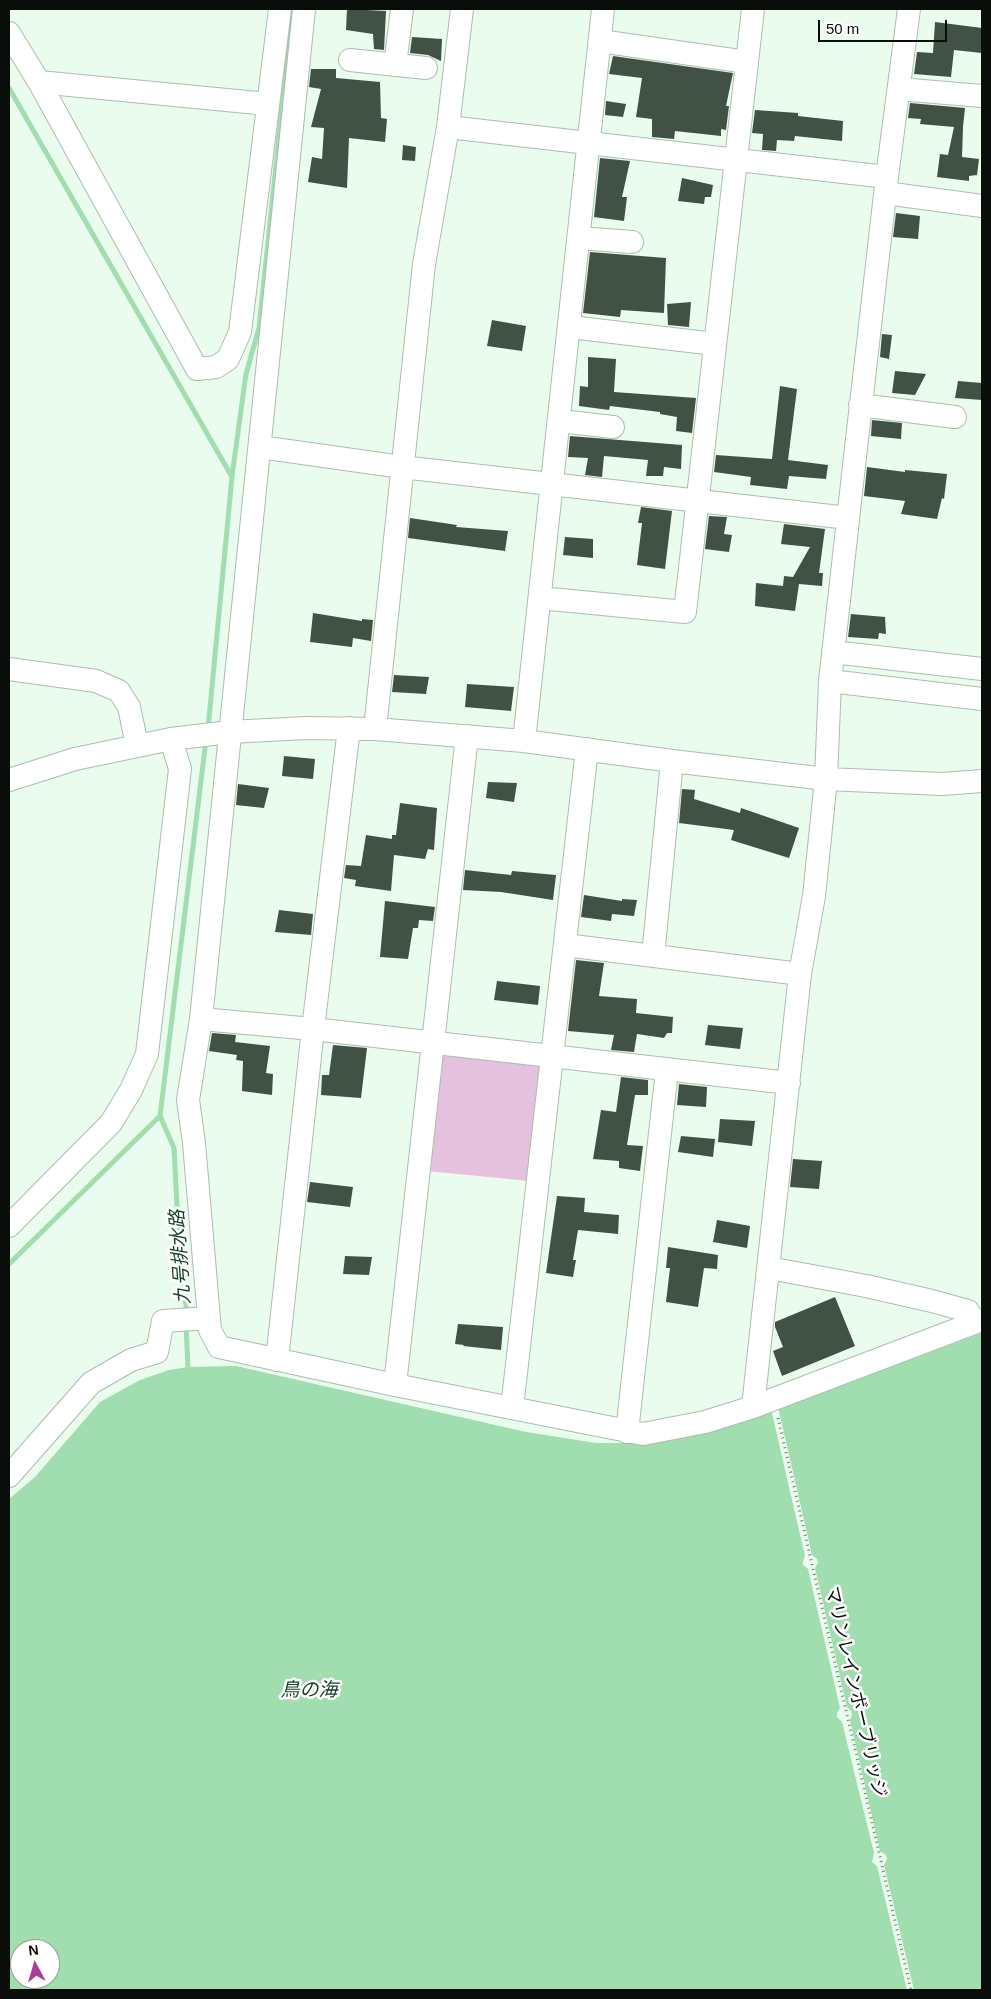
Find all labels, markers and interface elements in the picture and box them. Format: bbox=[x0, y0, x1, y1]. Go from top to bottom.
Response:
scale bar bbox=[821, 10, 950, 42]
text: 50 m bbox=[826, 20, 859, 37]
water label: 九号排水路 bbox=[166, 1209, 196, 1305]
street label: マリンレインボーブリッジ bbox=[820, 1584, 890, 1800]
water label: 鳥の海 bbox=[281, 1680, 337, 1702]
north arrow bbox=[10, 1939, 60, 1989]
text: N bbox=[28, 1942, 39, 1959]

